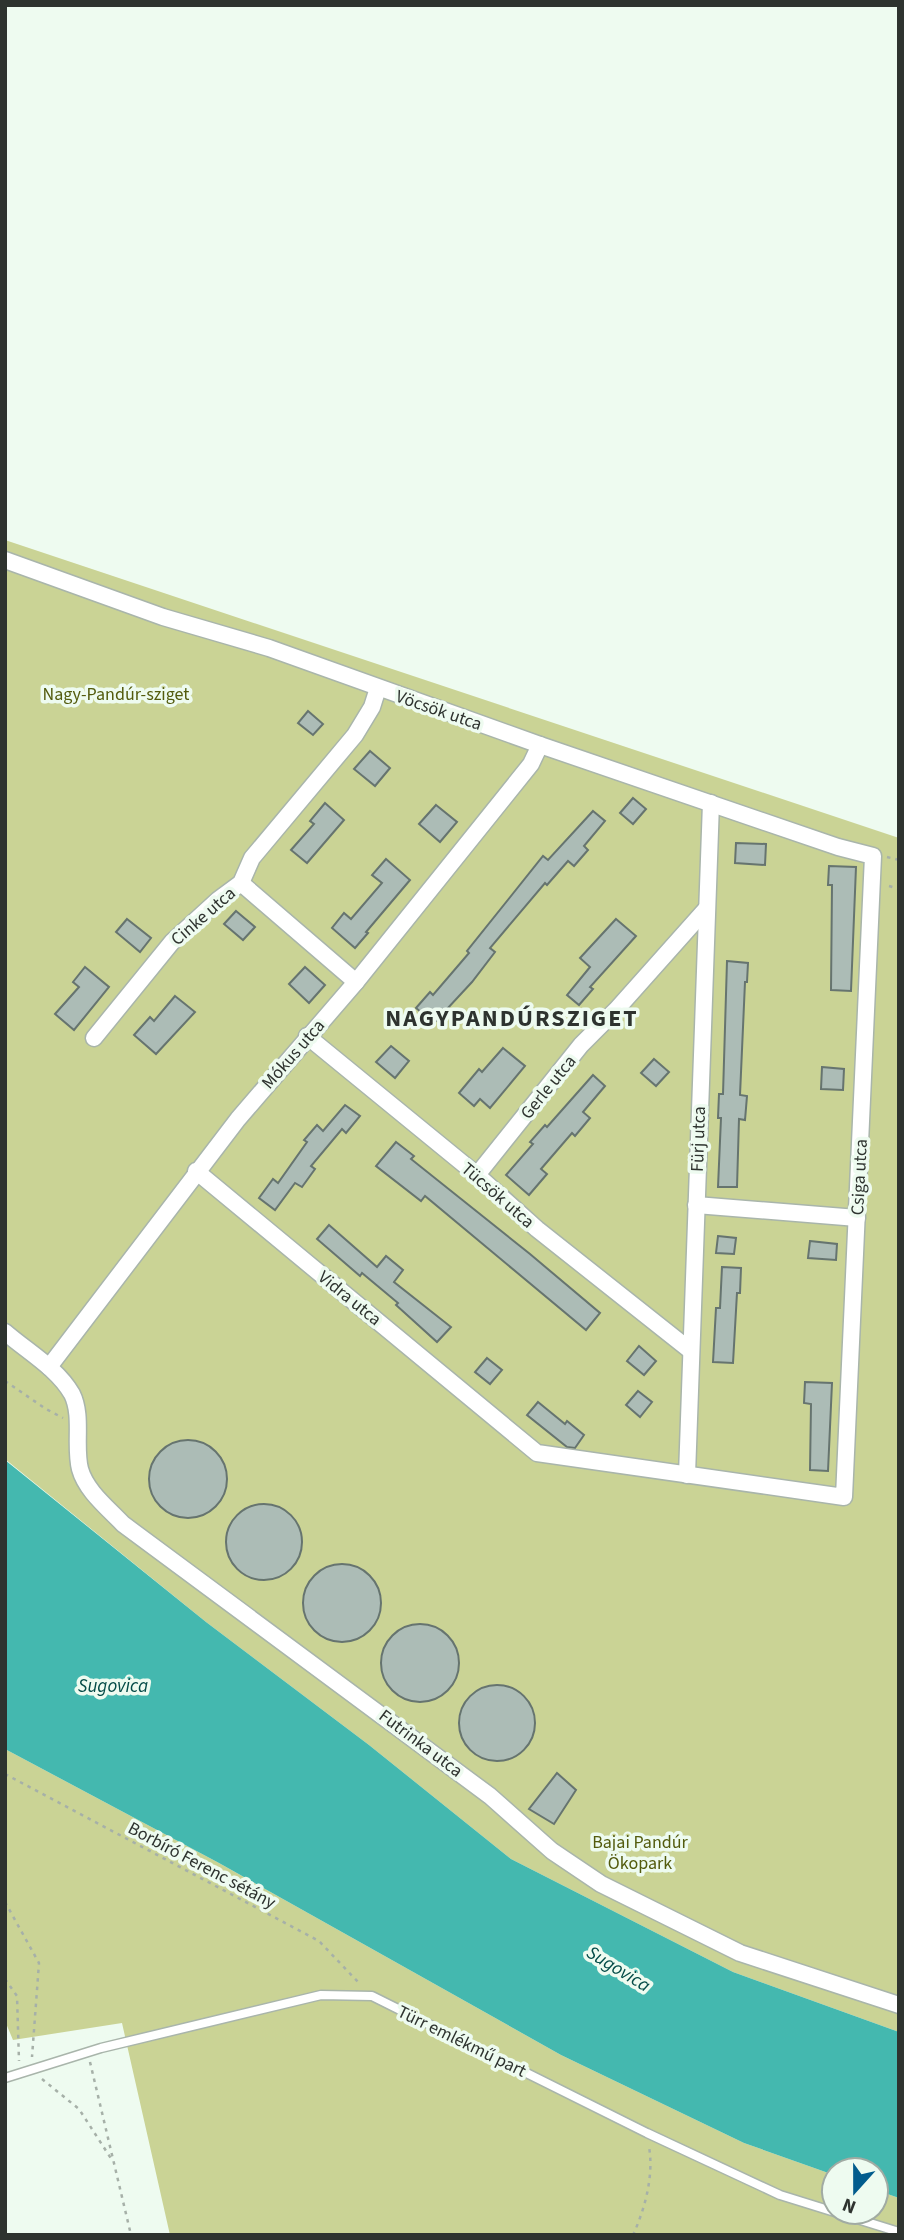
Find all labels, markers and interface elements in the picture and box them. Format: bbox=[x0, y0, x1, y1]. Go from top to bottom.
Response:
park label: Nagy-Pandúr-sziget bbox=[43, 682, 189, 707]
street label: Vöcsök utca bbox=[392, 684, 485, 737]
street label: Cinke utca bbox=[166, 881, 241, 952]
district label: NAGYPANDÚRSZIGET bbox=[385, 1001, 639, 1036]
street label: Mókus utca bbox=[256, 1014, 331, 1095]
street label: Gerle utca bbox=[515, 1050, 582, 1125]
street label: Fürj utca bbox=[685, 1106, 712, 1172]
street label: Csiga utca bbox=[845, 1138, 874, 1216]
street label: Tücsök utca bbox=[456, 1157, 540, 1234]
street label: Vidra utca bbox=[313, 1265, 387, 1332]
water label: Sugovica bbox=[78, 1673, 148, 1700]
street label: Futrinka utca bbox=[374, 1704, 468, 1783]
street label: Borbíró Ferenc sétány bbox=[124, 1816, 281, 1915]
park label: Bajai Pandúr Ökopark bbox=[592, 1830, 689, 1876]
water label: Sugovica bbox=[581, 1940, 655, 1999]
street label: Türr emlékmű part bbox=[393, 1999, 530, 2083]
north arrow bbox=[820, 2156, 890, 2226]
text: N bbox=[839, 2191, 860, 2220]

